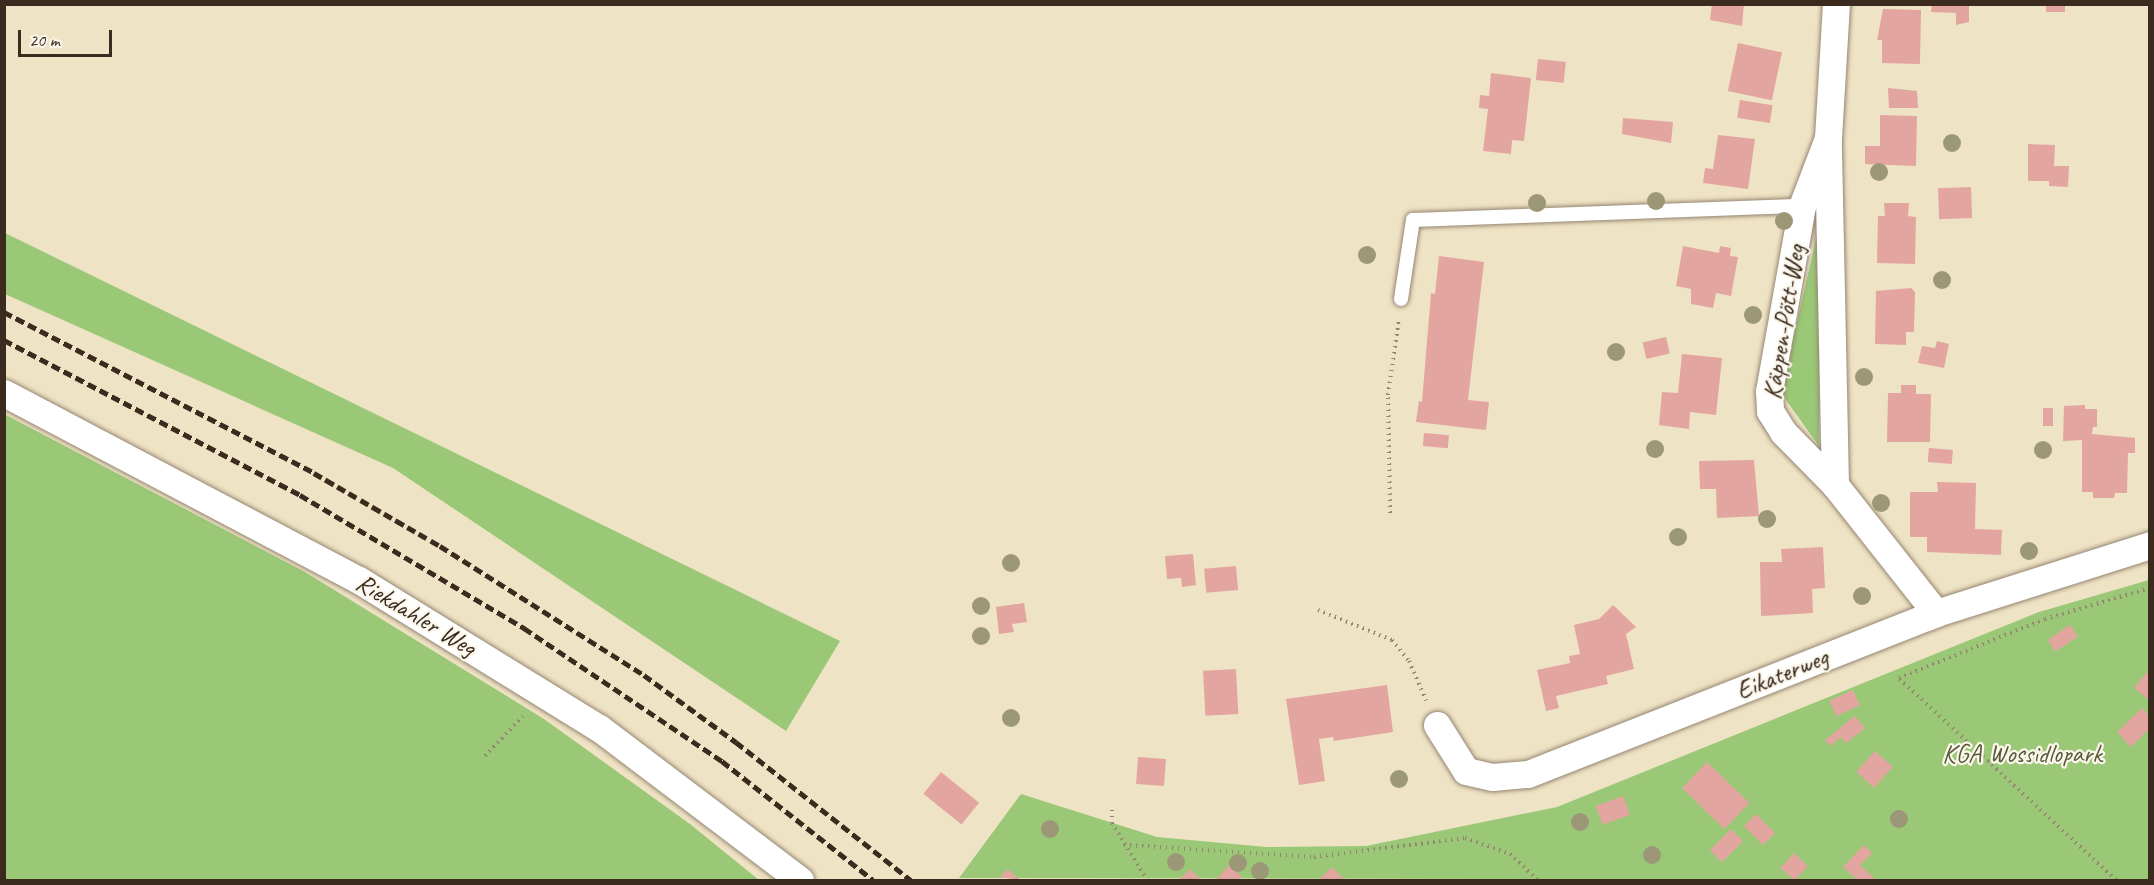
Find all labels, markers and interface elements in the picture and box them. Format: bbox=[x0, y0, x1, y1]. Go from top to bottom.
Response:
scale bar bbox=[21, 18, 116, 56]
text: 20 m bbox=[29, 29, 60, 51]
street label: Käppen-Pött-Weg bbox=[1756, 242, 1812, 402]
street label: Riekdahler Weg bbox=[350, 567, 482, 663]
street label: Eikaterweg bbox=[1732, 642, 1832, 706]
park label: KGA Wossidlopark bbox=[1942, 738, 2102, 770]

